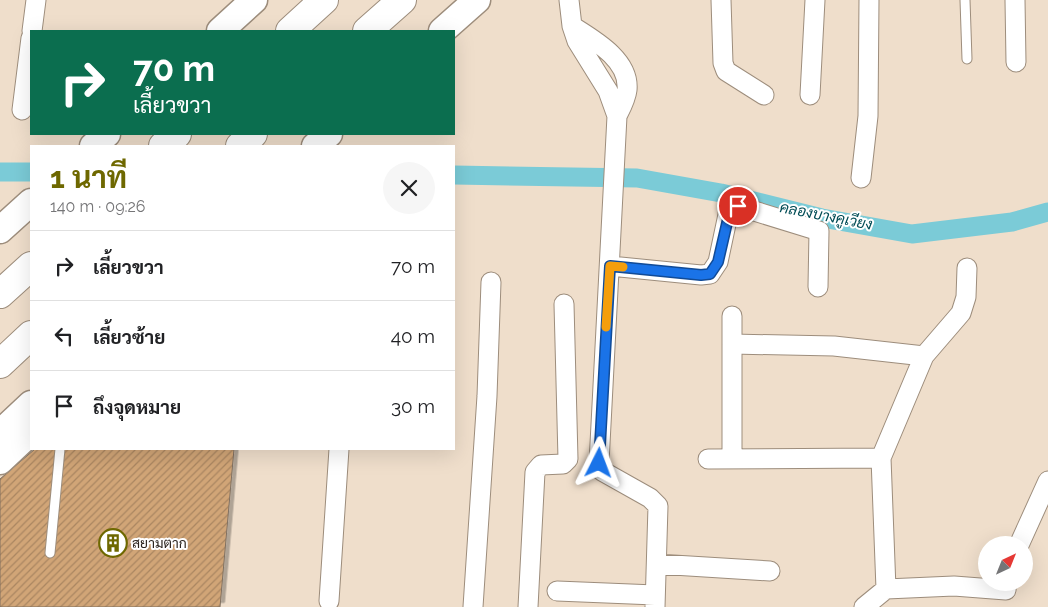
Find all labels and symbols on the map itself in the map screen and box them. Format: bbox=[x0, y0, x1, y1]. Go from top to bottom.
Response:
pin bbox=[717, 185, 759, 227]
water label: คลองบางคูเวียง bbox=[778, 197, 874, 235]
position arrow bbox=[572, 436, 624, 488]
building icon: สยามตาก bbox=[98, 528, 128, 558]
place label: สยามตาก bbox=[132, 535, 187, 551]
north arrow bbox=[978, 536, 1032, 591]

